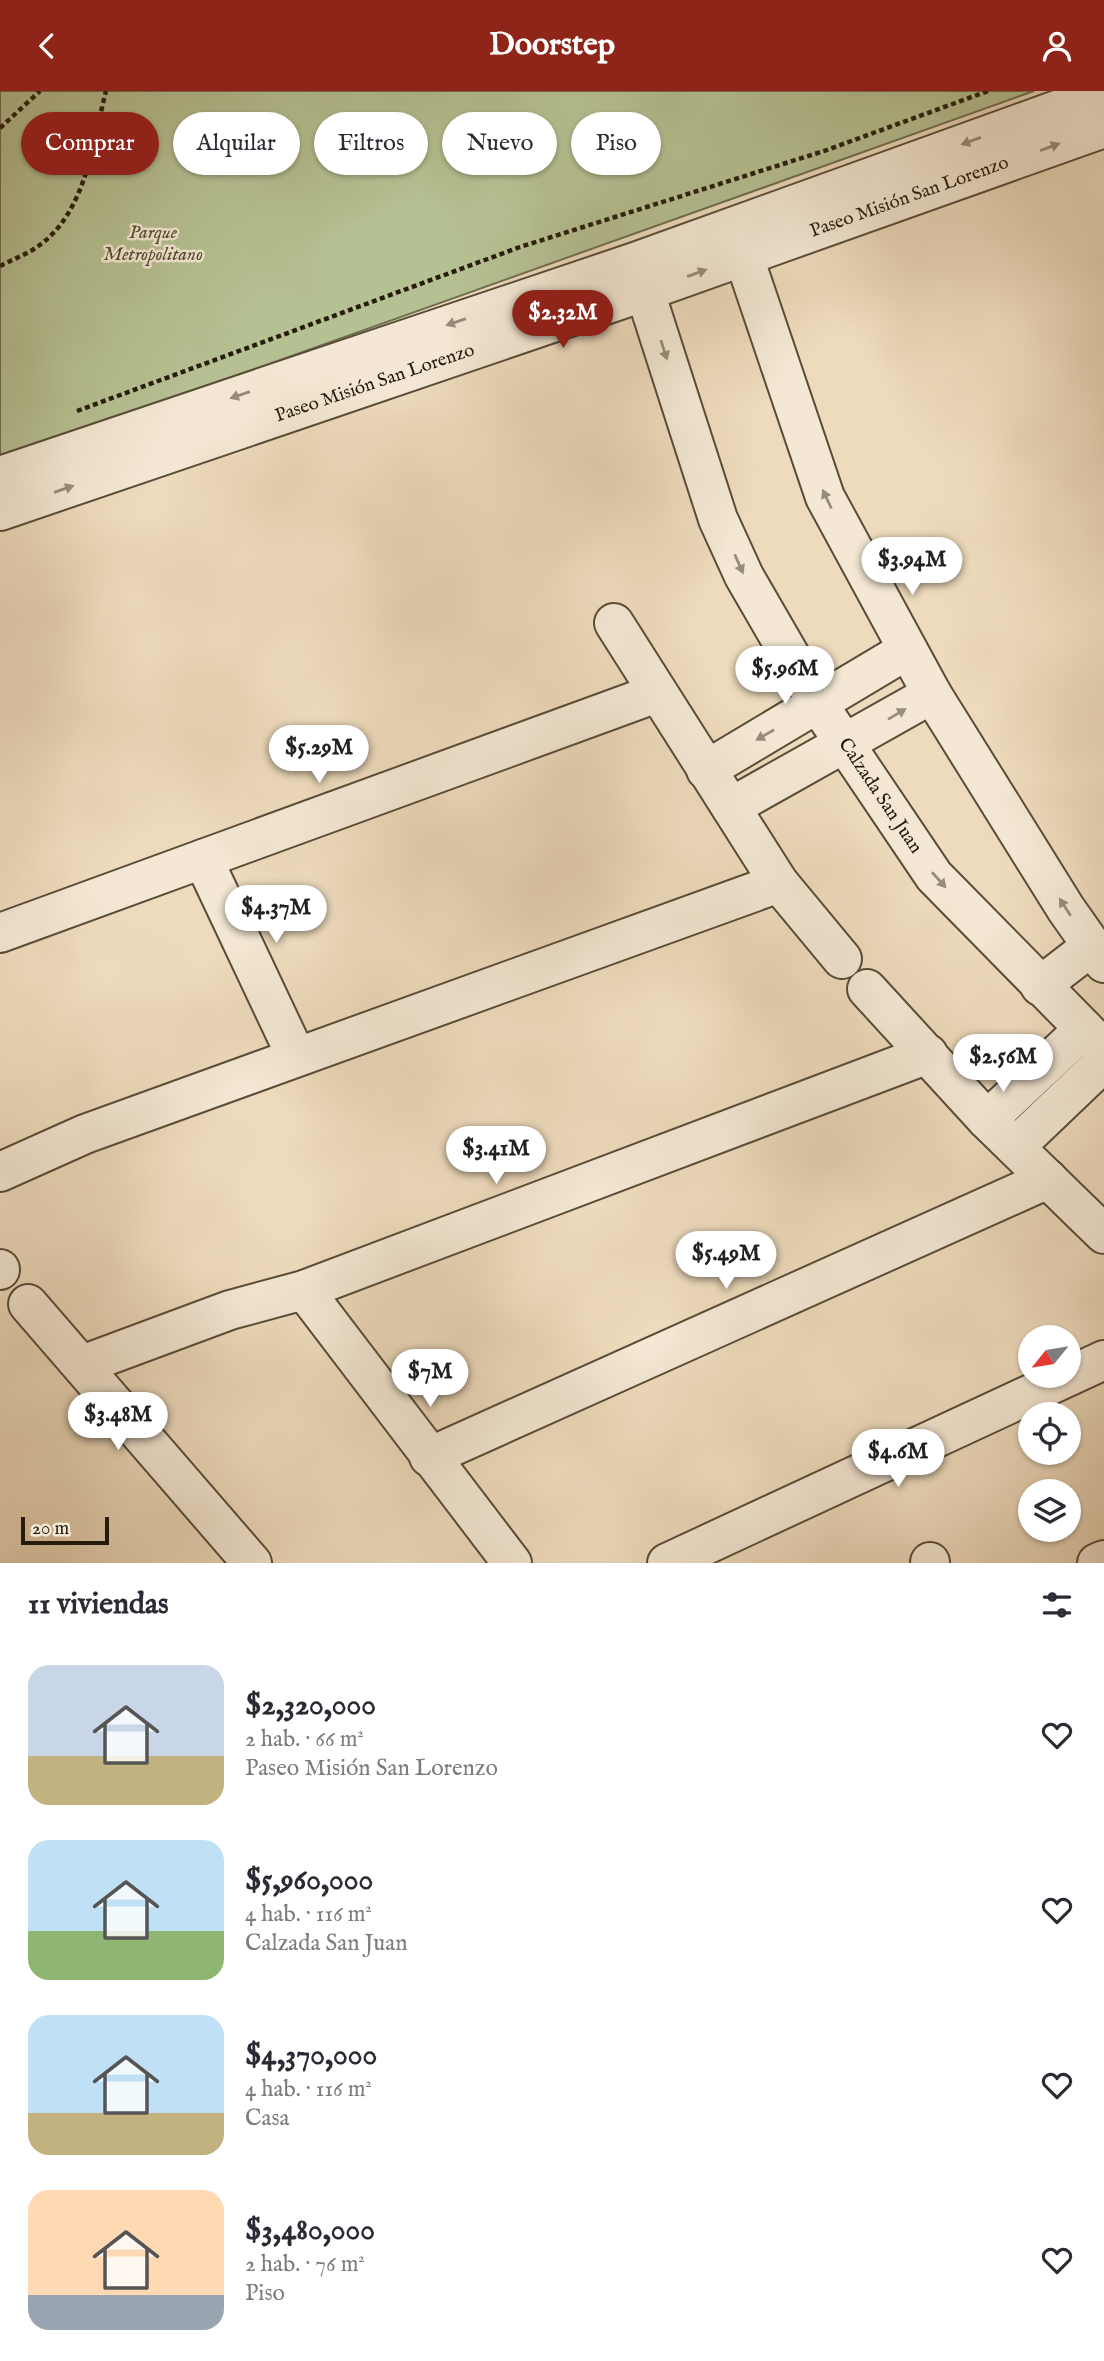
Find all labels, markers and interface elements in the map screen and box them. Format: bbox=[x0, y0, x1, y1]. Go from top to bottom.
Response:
text: Doorstep bbox=[489, 25, 615, 66]
icon: back bbox=[28, 27, 66, 65]
icon: person bbox=[1038, 27, 1076, 65]
chip: Comprar bbox=[21, 112, 159, 175]
chip: Alquilar bbox=[173, 112, 300, 175]
chip: Filtros bbox=[314, 112, 428, 175]
chip: Nuevo bbox=[442, 112, 557, 175]
chip: Piso bbox=[571, 112, 661, 175]
one-way arrow bbox=[960, 136, 981, 147]
one-way arrow bbox=[1039, 141, 1060, 152]
street label: Paseo Misión San Lorenzo bbox=[807, 151, 1012, 244]
park label: Parque Metropolitano bbox=[103, 221, 203, 267]
one-way arrow bbox=[687, 267, 708, 278]
pin: $2.32M bbox=[506, 291, 620, 350]
text: $2.32M bbox=[528, 298, 598, 327]
one-way arrow bbox=[445, 317, 466, 328]
street label: Paseo Misión San Lorenzo bbox=[272, 338, 478, 428]
one-way arrow bbox=[660, 339, 670, 360]
one-way arrow bbox=[229, 390, 250, 401]
one-way arrow bbox=[54, 483, 75, 494]
one-way arrow bbox=[821, 489, 833, 509]
pin: $3.94M bbox=[855, 538, 969, 597]
text: $3.94M bbox=[877, 545, 947, 574]
one-way arrow bbox=[733, 554, 745, 574]
pin: $5.96M bbox=[728, 647, 842, 706]
text: $5.96M bbox=[751, 654, 819, 683]
one-way arrow bbox=[888, 708, 907, 720]
pin: $5.29M bbox=[262, 725, 376, 785]
one-way arrow bbox=[755, 729, 774, 741]
text: $5.29M bbox=[285, 733, 353, 762]
street label: Calzada San Juan bbox=[832, 733, 927, 858]
one-way arrow bbox=[931, 871, 947, 889]
pin: $4.37M bbox=[219, 885, 333, 945]
text: $4.37M bbox=[241, 893, 311, 922]
one-way arrow bbox=[1058, 897, 1071, 917]
pin: $2.56M bbox=[946, 1035, 1060, 1094]
text: $2.56M bbox=[969, 1042, 1037, 1071]
pin: $3.41M bbox=[439, 1127, 553, 1186]
text: $3.41M bbox=[462, 1134, 530, 1163]
pin: $5.49M bbox=[669, 1231, 783, 1291]
text: $5.49M bbox=[691, 1239, 761, 1268]
north arrow bbox=[1018, 1325, 1082, 1388]
map controls bbox=[1018, 1325, 1081, 1542]
pin: $7M bbox=[396, 1349, 464, 1409]
text: $7M bbox=[407, 1357, 453, 1386]
pin: $3.48M bbox=[61, 1393, 175, 1452]
text: $3.48M bbox=[84, 1400, 152, 1429]
button: locate bbox=[1018, 1402, 1081, 1465]
pin: $4.6M bbox=[849, 1429, 947, 1489]
text: $4.6M bbox=[868, 1437, 928, 1466]
button: layers bbox=[1018, 1479, 1081, 1542]
scale bar bbox=[21, 1514, 108, 1546]
text: 20 m bbox=[32, 1517, 69, 1541]
text: 11 viviendas bbox=[28, 1586, 169, 1624]
icon: filters bbox=[1038, 1586, 1076, 1624]
text: $2,320,000 bbox=[245, 1687, 376, 1725]
icon: home bbox=[84, 1693, 168, 1777]
icon: heart bbox=[1038, 1716, 1076, 1754]
text: 2 hab. · 66 m² bbox=[245, 1725, 364, 1754]
text: Paseo Misión San Lorenzo bbox=[245, 1754, 498, 1783]
text: $5,960,000 bbox=[245, 1862, 373, 1900]
icon: home bbox=[84, 1868, 168, 1952]
icon: heart bbox=[1038, 1891, 1076, 1929]
text: 4 hab. · 116 m² bbox=[245, 1900, 372, 1929]
text: Calzada San Juan bbox=[245, 1929, 407, 1958]
text: $4,370,000 bbox=[245, 2037, 377, 2075]
icon: home bbox=[84, 2043, 168, 2127]
icon: heart bbox=[1038, 2066, 1076, 2104]
text: 4 hab. · 116 m² bbox=[245, 2075, 372, 2104]
text: Casa bbox=[245, 2104, 289, 2133]
text: $3,480,000 bbox=[245, 2212, 375, 2250]
icon: home bbox=[84, 2218, 168, 2302]
icon: heart bbox=[1038, 2241, 1076, 2279]
text: 2 hab. · 76 m² bbox=[245, 2250, 365, 2279]
text: Piso bbox=[245, 2279, 285, 2308]

